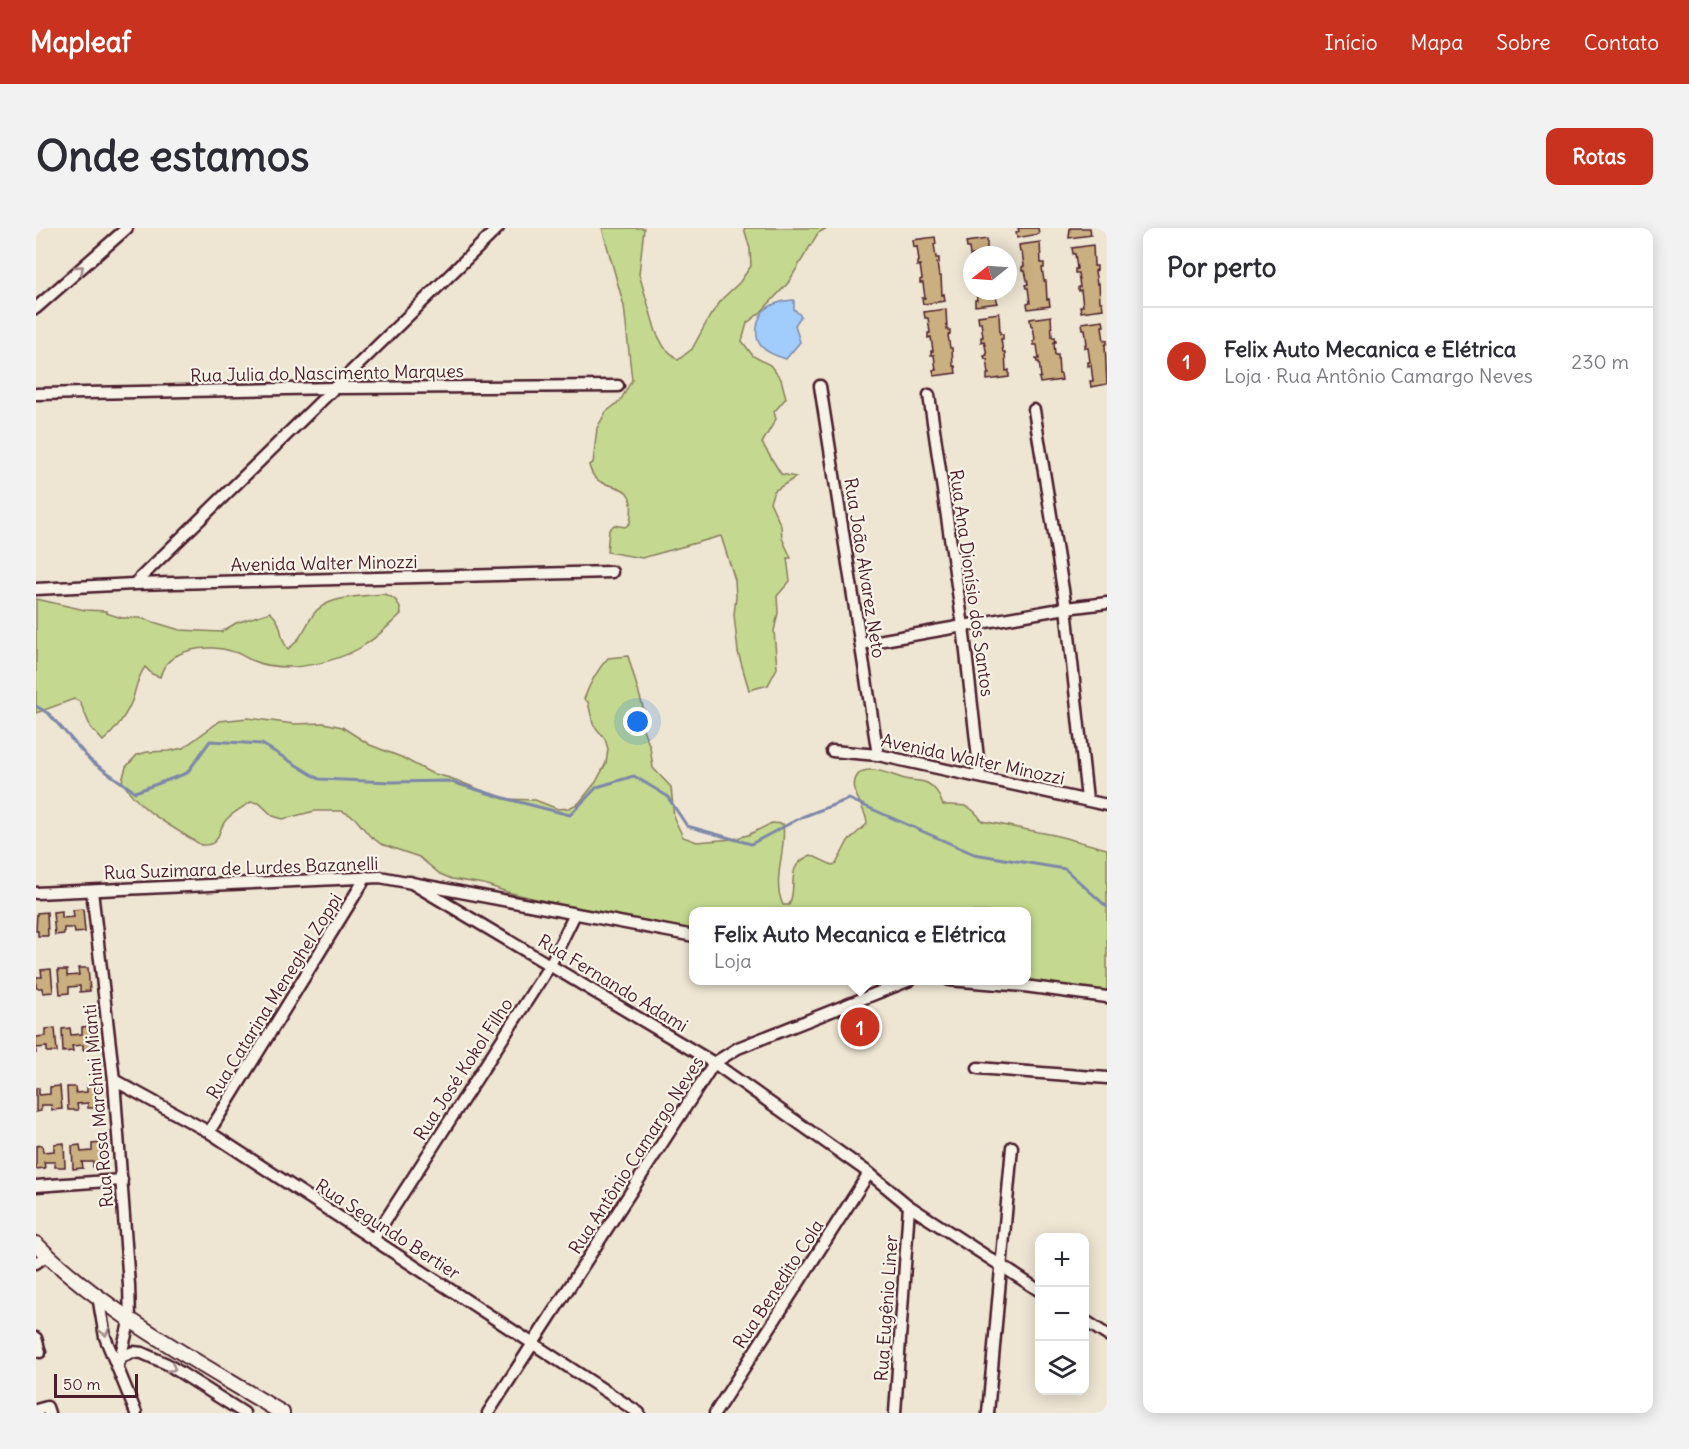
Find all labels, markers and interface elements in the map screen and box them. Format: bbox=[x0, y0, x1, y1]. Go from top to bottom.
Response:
text: Mapleaf bbox=[30, 24, 131, 60]
text: Início bbox=[1324, 29, 1378, 56]
text: Mapa bbox=[1411, 29, 1463, 56]
text: Sobre bbox=[1496, 29, 1551, 56]
text: Contato bbox=[1584, 29, 1659, 56]
button: Rotas bbox=[1546, 128, 1653, 185]
text: Onde estamos bbox=[36, 130, 309, 182]
north arrow bbox=[963, 246, 1017, 300]
text: Por perto bbox=[1167, 251, 1276, 284]
one-way arrow bbox=[73, 265, 84, 276]
text: Felix Auto Mecanica e Elétrica bbox=[1224, 335, 1516, 363]
text: 1 bbox=[1183, 349, 1190, 374]
text: 230 m bbox=[1571, 349, 1629, 374]
street label: Rua Julia do Nascimento Marques bbox=[190, 359, 464, 387]
text: Loja · Rua Antônio Camargo Neves bbox=[1224, 363, 1533, 388]
street label: Rua Ana Dionísio dos Santos bbox=[945, 468, 999, 698]
street label: Rua João Alvarez Neto bbox=[839, 476, 891, 660]
street label: Avenida Walter Minozzi bbox=[230, 550, 418, 576]
your location bbox=[623, 707, 652, 736]
street label: Avenida Walter Minozzi bbox=[879, 728, 1067, 790]
street label: Rua Suzimara de Lurdes Bazanelli bbox=[103, 852, 379, 884]
street label: Rua Catarina Meneghel Zoppi bbox=[201, 889, 347, 1103]
popup bbox=[689, 907, 1031, 985]
text: Felix Auto Mecanica e Elétrica bbox=[714, 920, 1006, 948]
street label: Rua Fernando Adami bbox=[534, 929, 692, 1037]
text: Loja bbox=[714, 948, 752, 973]
street label: Rua José Kokol Filho bbox=[408, 994, 518, 1144]
street label: Rua Rosa Marchini Mianti bbox=[78, 1003, 118, 1209]
pin: 1 bbox=[840, 1004, 880, 1050]
street label: Rua Antônio Camargo Neves bbox=[563, 1052, 709, 1258]
street label: Rua Segundo Bertier bbox=[311, 1174, 465, 1285]
street label: Rua Benedito Cola bbox=[728, 1215, 828, 1353]
street label: Rua Eugênio Liner bbox=[869, 1233, 903, 1382]
map controls bbox=[1035, 1233, 1089, 1395]
button: + bbox=[1035, 1233, 1089, 1287]
button: − bbox=[1035, 1287, 1089, 1341]
one-way arrow bbox=[97, 1327, 110, 1337]
button: layers bbox=[1035, 1341, 1089, 1395]
one-way arrow bbox=[166, 1361, 176, 1373]
scale bar bbox=[54, 1371, 138, 1398]
text: 50 m bbox=[63, 1374, 101, 1394]

